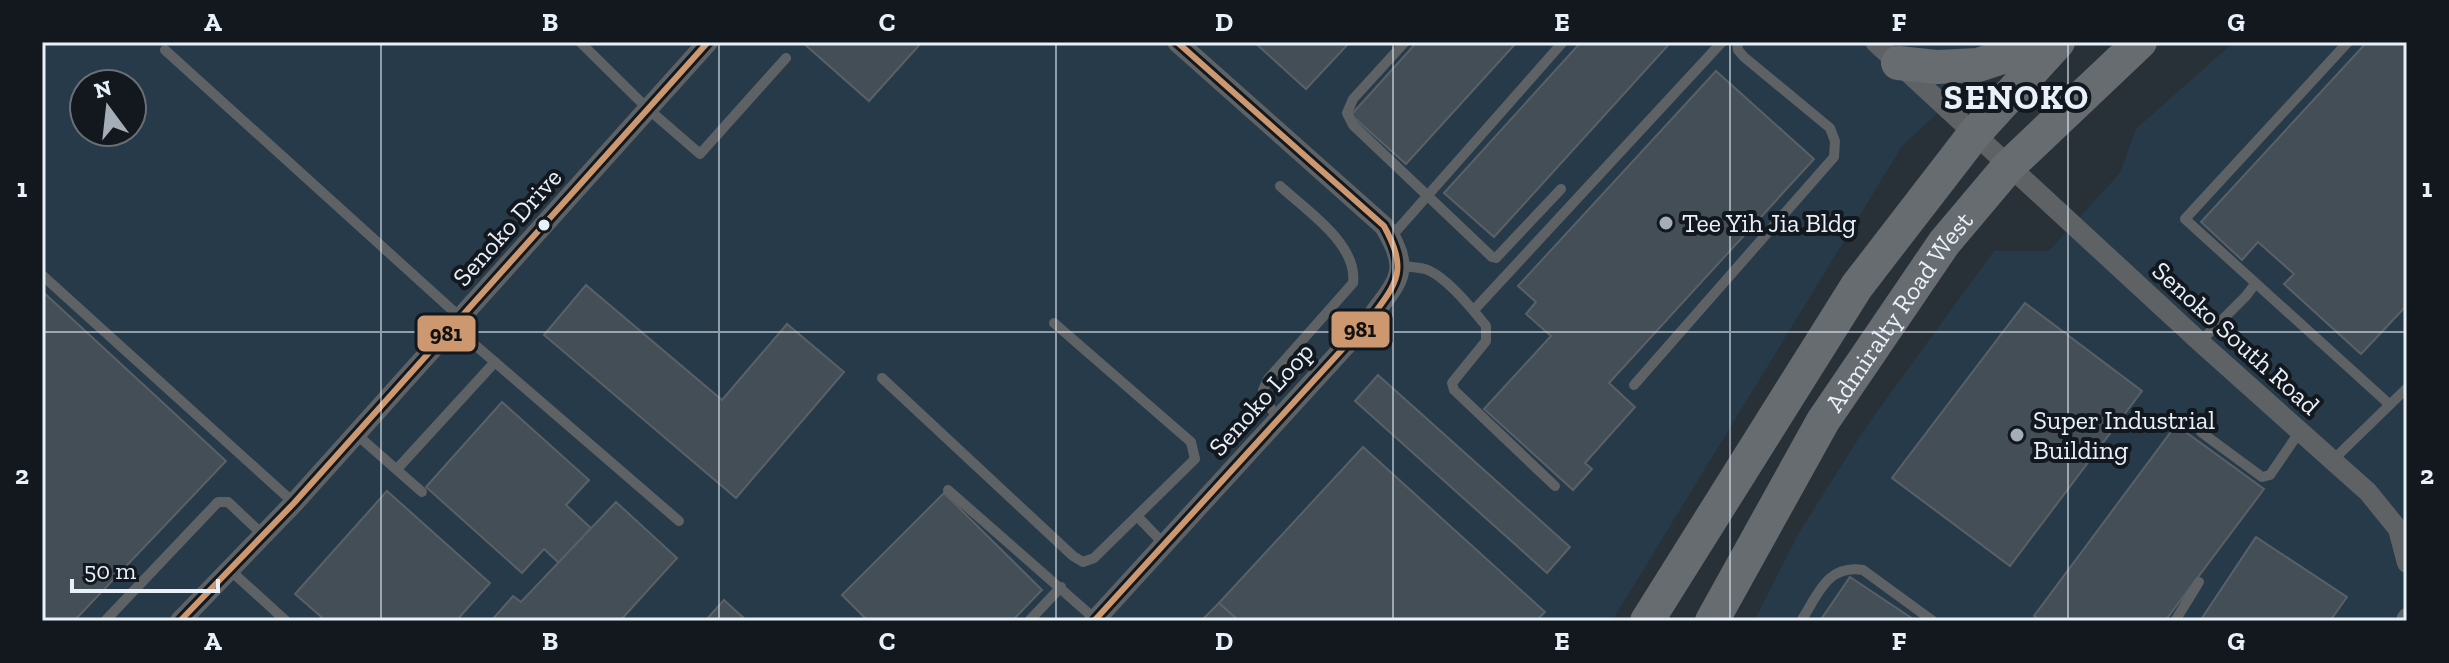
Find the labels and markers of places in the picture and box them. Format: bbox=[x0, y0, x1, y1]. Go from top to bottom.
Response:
place label: Tee Yih Jia Bldg bbox=[1682, 207, 1856, 239]
marker: Tee Yih Jia Bldg bbox=[1657, 214, 1675, 232]
unlabelled marker bbox=[536, 217, 552, 233]
place label: Super Industrial Building bbox=[2033, 404, 2215, 466]
marker: Super Industrial Building bbox=[2008, 426, 2026, 444]

